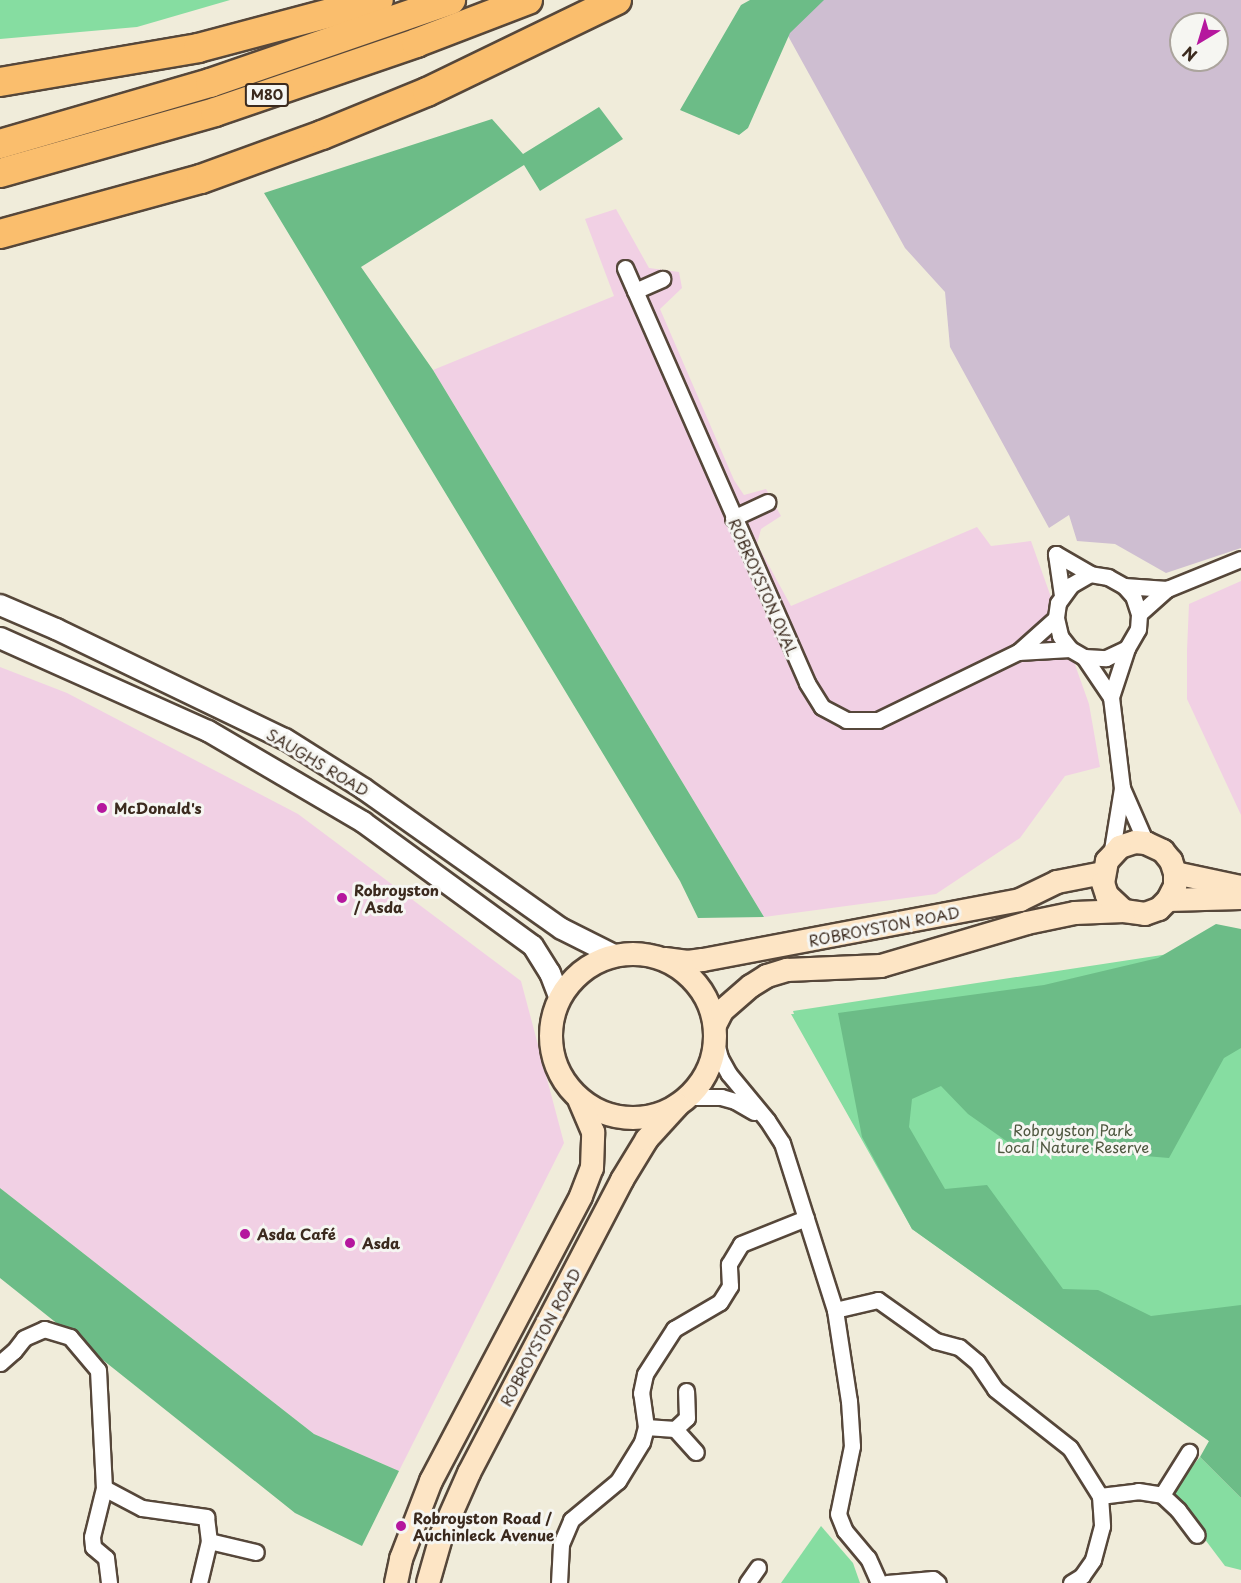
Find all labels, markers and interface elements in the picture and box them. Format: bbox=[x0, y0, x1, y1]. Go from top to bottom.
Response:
north arrow bbox=[1169, 12, 1229, 72]
text: N bbox=[1177, 41, 1202, 68]
road number: M80 bbox=[244, 84, 290, 106]
street label: ROBROYSTON OVAL bbox=[725, 515, 803, 659]
street label: SAUGHS ROAD bbox=[264, 724, 372, 800]
place label: McDonald's bbox=[114, 799, 202, 817]
marker: McDonald's bbox=[95, 801, 109, 815]
place label: Robroyston / Asda bbox=[354, 880, 439, 915]
marker: Robroyston / Asda bbox=[335, 891, 349, 905]
street label: ROBROYSTON ROAD bbox=[806, 902, 962, 950]
park label: Robroyston Park Local Nature Reserve bbox=[997, 1120, 1149, 1155]
place label: Asda Café bbox=[257, 1225, 336, 1243]
marker: Asda Café bbox=[238, 1227, 252, 1241]
place label: Asda bbox=[362, 1234, 400, 1252]
marker: Asda bbox=[343, 1236, 357, 1250]
street label: ROBROYSTON ROAD bbox=[496, 1264, 584, 1410]
place label: Robroyston Road / Auchinleck Avenue bbox=[413, 1508, 554, 1543]
marker: Robroyston Road / Auchinleck Avenue bbox=[394, 1519, 408, 1533]

